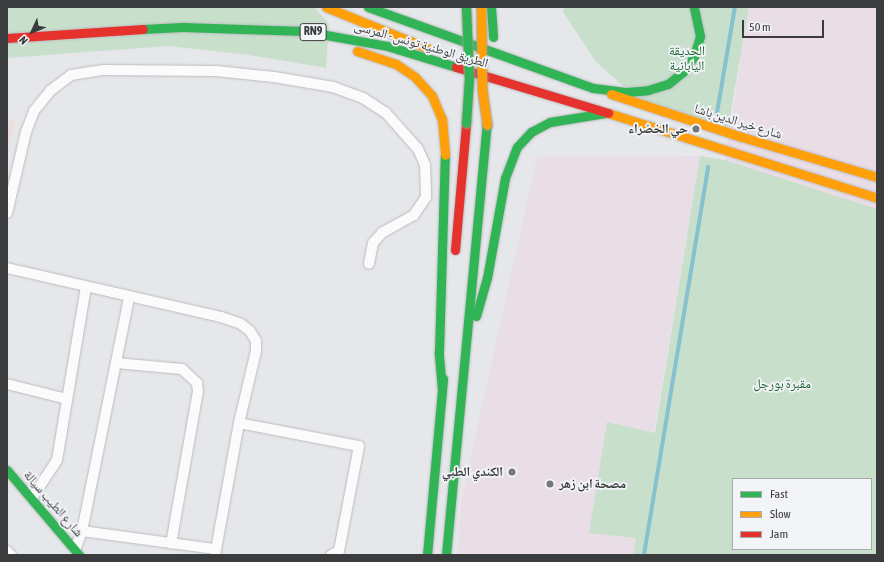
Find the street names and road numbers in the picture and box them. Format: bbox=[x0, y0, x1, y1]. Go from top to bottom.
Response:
street label: الطريق الوطنية تونس - المرسى bbox=[352, 18, 490, 72]
road number: RN9 bbox=[299, 22, 327, 42]
street label: شارع خير الدين باشا bbox=[692, 101, 784, 143]
street label: شارع الطيب سيالة bbox=[20, 468, 86, 540]

